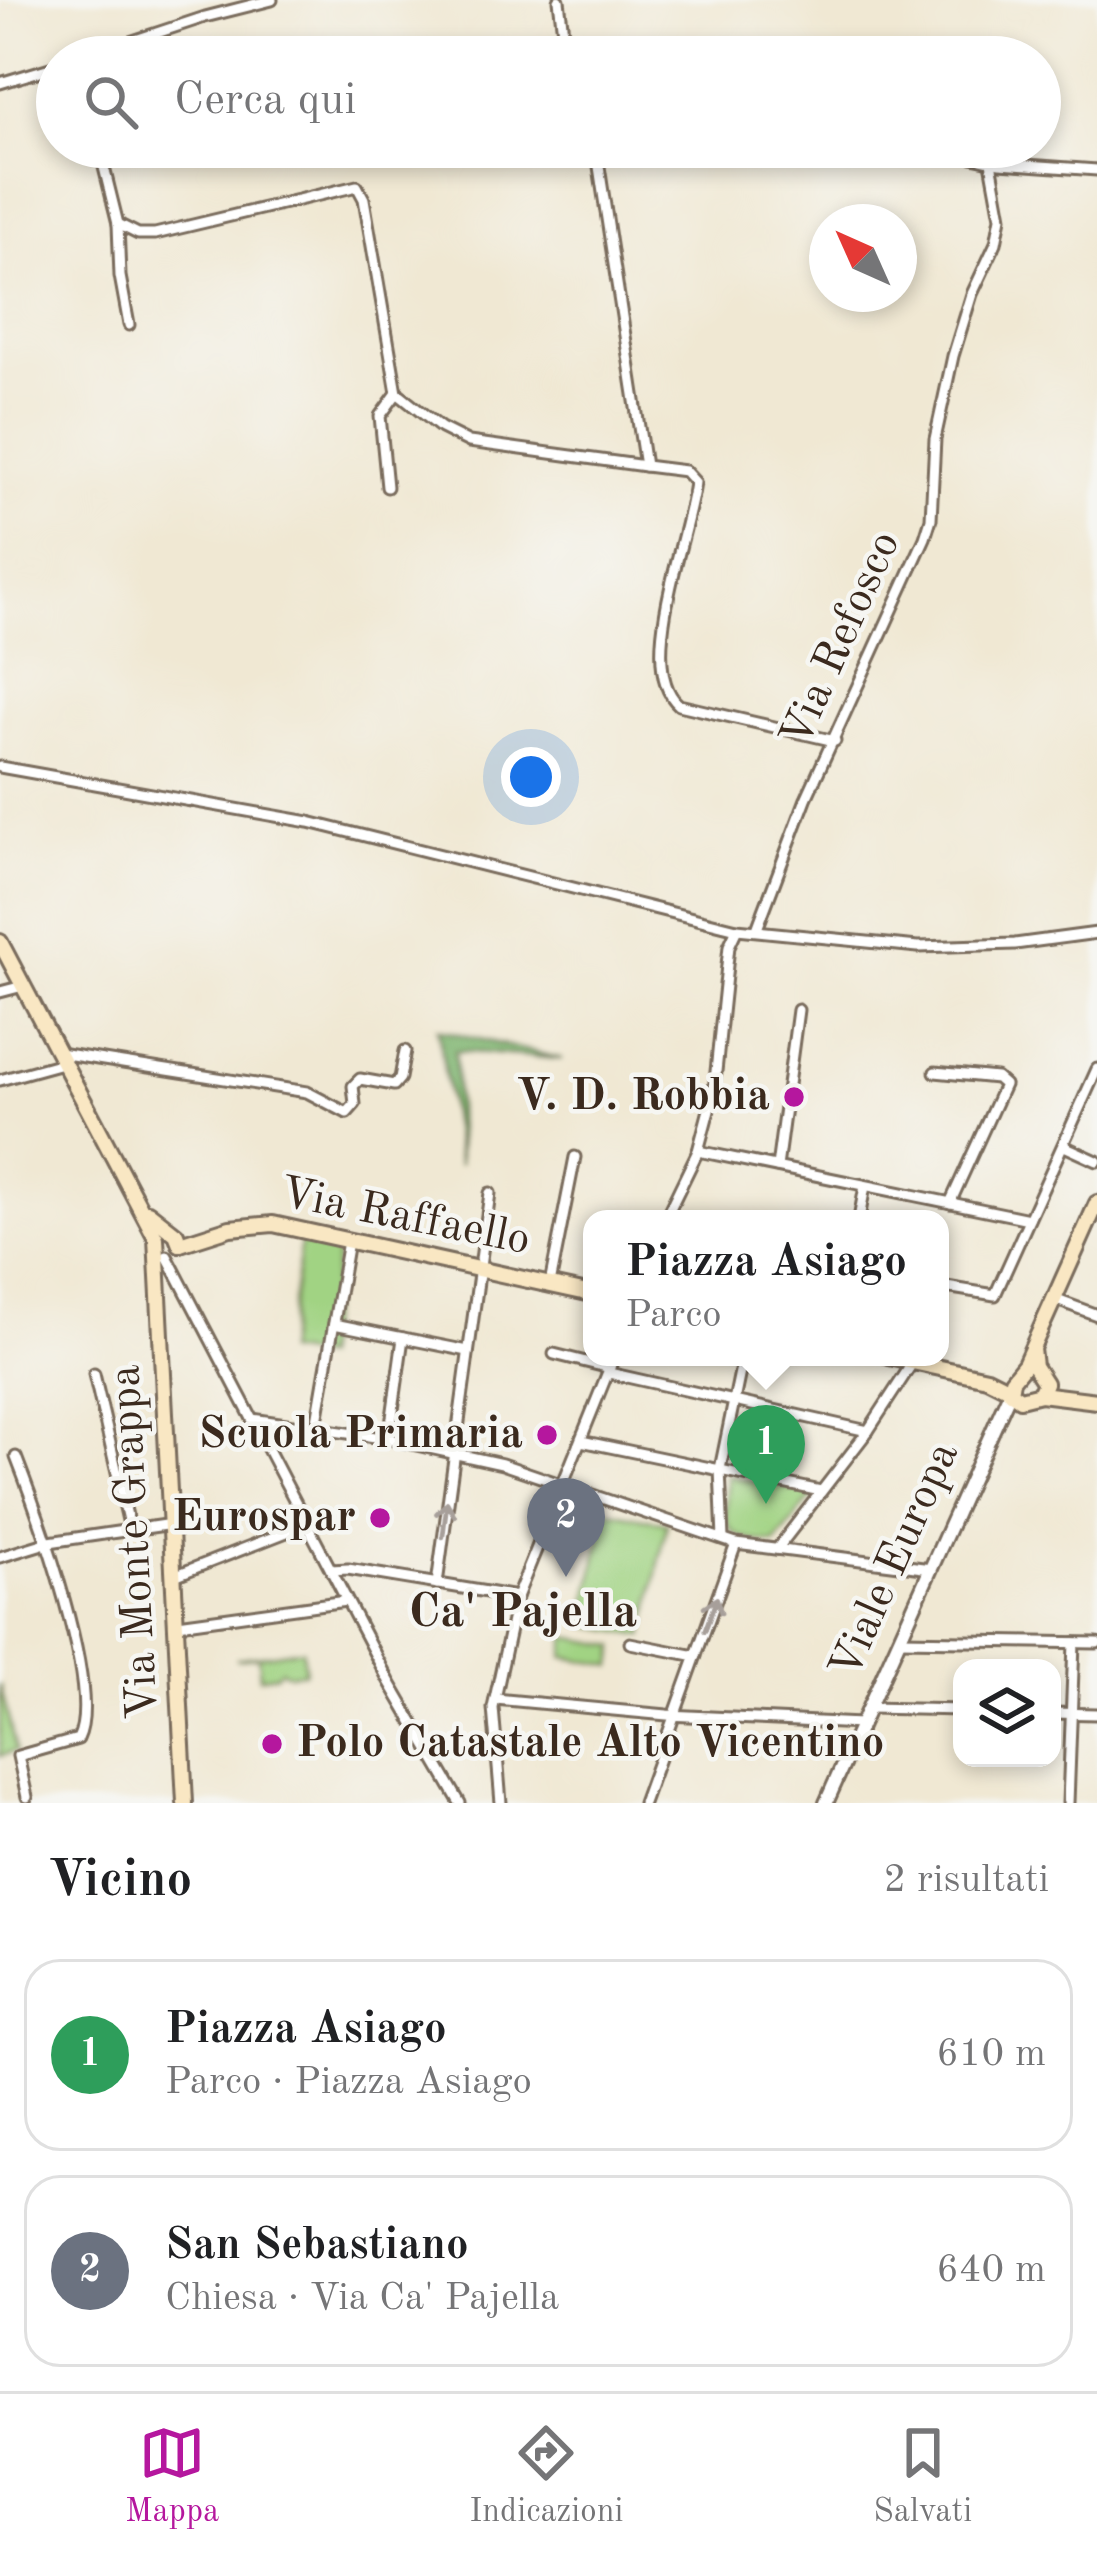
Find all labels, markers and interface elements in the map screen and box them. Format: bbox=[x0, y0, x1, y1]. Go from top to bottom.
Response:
search box bbox=[36, 36, 1061, 168]
icon: search bbox=[78, 69, 144, 135]
text: Cerca qui bbox=[174, 79, 357, 124]
north arrow bbox=[809, 204, 917, 312]
street label: Via Refosco bbox=[774, 525, 910, 755]
your location bbox=[501, 747, 561, 807]
place label: V. D. Robbia bbox=[516, 1075, 770, 1120]
marker: V. D. Robbia bbox=[781, 1084, 807, 1110]
street label: Via Raffaello bbox=[276, 1172, 534, 1264]
popup bbox=[583, 1210, 949, 1366]
text: Piazza Asiago bbox=[625, 1241, 907, 1286]
text: Parco bbox=[625, 1296, 722, 1335]
street label: Via Monte Grappa bbox=[104, 1364, 168, 1720]
pin: 1 bbox=[727, 1405, 805, 1504]
place label: Scuola Primaria bbox=[198, 1413, 523, 1458]
marker: Scuola Primaria bbox=[534, 1422, 560, 1448]
street label: Viale Europa bbox=[824, 1436, 968, 1686]
pin: 2 bbox=[527, 1478, 605, 1577]
place label: Eurospar bbox=[172, 1496, 356, 1541]
one-way arrow bbox=[435, 1500, 457, 1539]
marker: Eurospar bbox=[367, 1505, 393, 1531]
district label: Ca' Pajella bbox=[409, 1589, 637, 1637]
one-way arrow bbox=[702, 1596, 723, 1633]
map controls bbox=[953, 1659, 1061, 1767]
button: layers bbox=[953, 1659, 1061, 1767]
place label: Polo Catastale Alto Vicentino bbox=[296, 1722, 885, 1767]
marker: Polo Catastale Alto Vicentino bbox=[259, 1731, 285, 1757]
text: Vicino bbox=[48, 1856, 192, 1907]
text: 2 risultati bbox=[884, 1861, 1049, 1900]
text: Piazza Asiago bbox=[165, 2008, 447, 2053]
text: 1 bbox=[79, 2035, 101, 2074]
text: 610 m bbox=[936, 2035, 1046, 2074]
text: Parco · Piazza Asiago bbox=[165, 2063, 532, 2102]
text: San Sebastiano bbox=[165, 2224, 469, 2269]
text: 2 bbox=[79, 2251, 101, 2290]
text: 640 m bbox=[936, 2251, 1046, 2290]
text: Chiesa · Via Ca' Pajella bbox=[165, 2279, 559, 2318]
tab: Mappa bbox=[125, 2420, 219, 2533]
tab: Indicazioni bbox=[469, 2420, 623, 2533]
tab: Salvati bbox=[873, 2420, 972, 2533]

